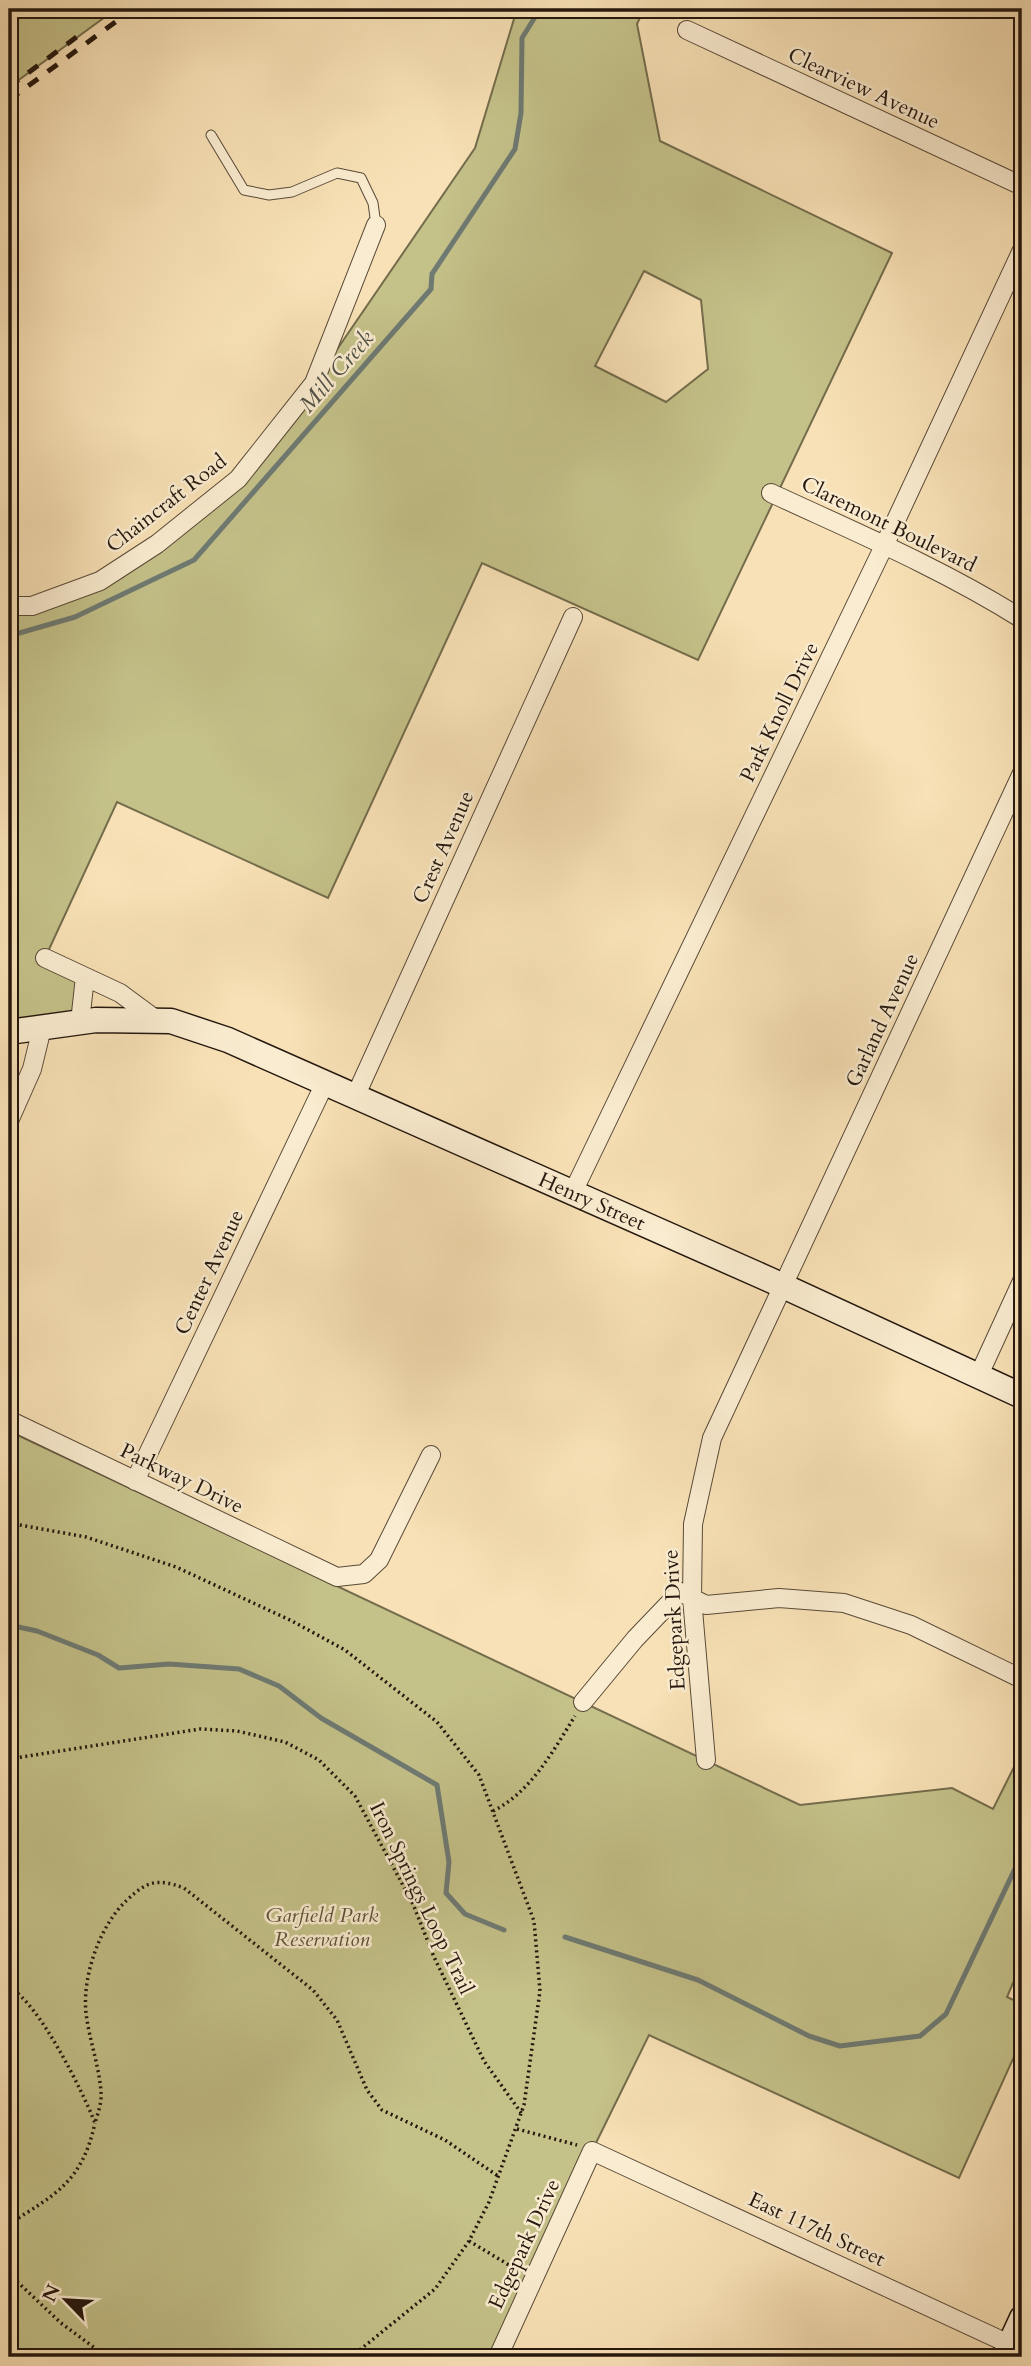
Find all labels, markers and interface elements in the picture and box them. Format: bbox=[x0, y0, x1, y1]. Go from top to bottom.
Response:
street label: Clearview Avenue bbox=[783, 41, 944, 136]
water label: Mill Creek bbox=[292, 323, 381, 419]
street label: Chaincraft Road bbox=[100, 447, 233, 560]
street label: Claremont Boulevard bbox=[796, 469, 981, 579]
street label: Park Knoll Drive bbox=[733, 638, 826, 787]
street label: Crest Avenue bbox=[406, 786, 481, 908]
street label: Garland Avenue bbox=[839, 949, 926, 1092]
street label: Henry Street bbox=[534, 1165, 650, 1238]
street label: Center Avenue bbox=[168, 1205, 251, 1340]
street label: Parkway Drive bbox=[115, 1436, 248, 1521]
street label: Edgepark Drive bbox=[656, 1549, 693, 1691]
street label: Iron Springs Loop Trail bbox=[362, 1797, 481, 1999]
park label: Garfield Park Reservation bbox=[266, 1901, 379, 1954]
street label: Edgepark Drive bbox=[482, 2174, 567, 2314]
street label: East 117th Street bbox=[744, 2185, 890, 2274]
north arrow bbox=[32, 2264, 102, 2334]
text: N bbox=[36, 2280, 67, 2306]

